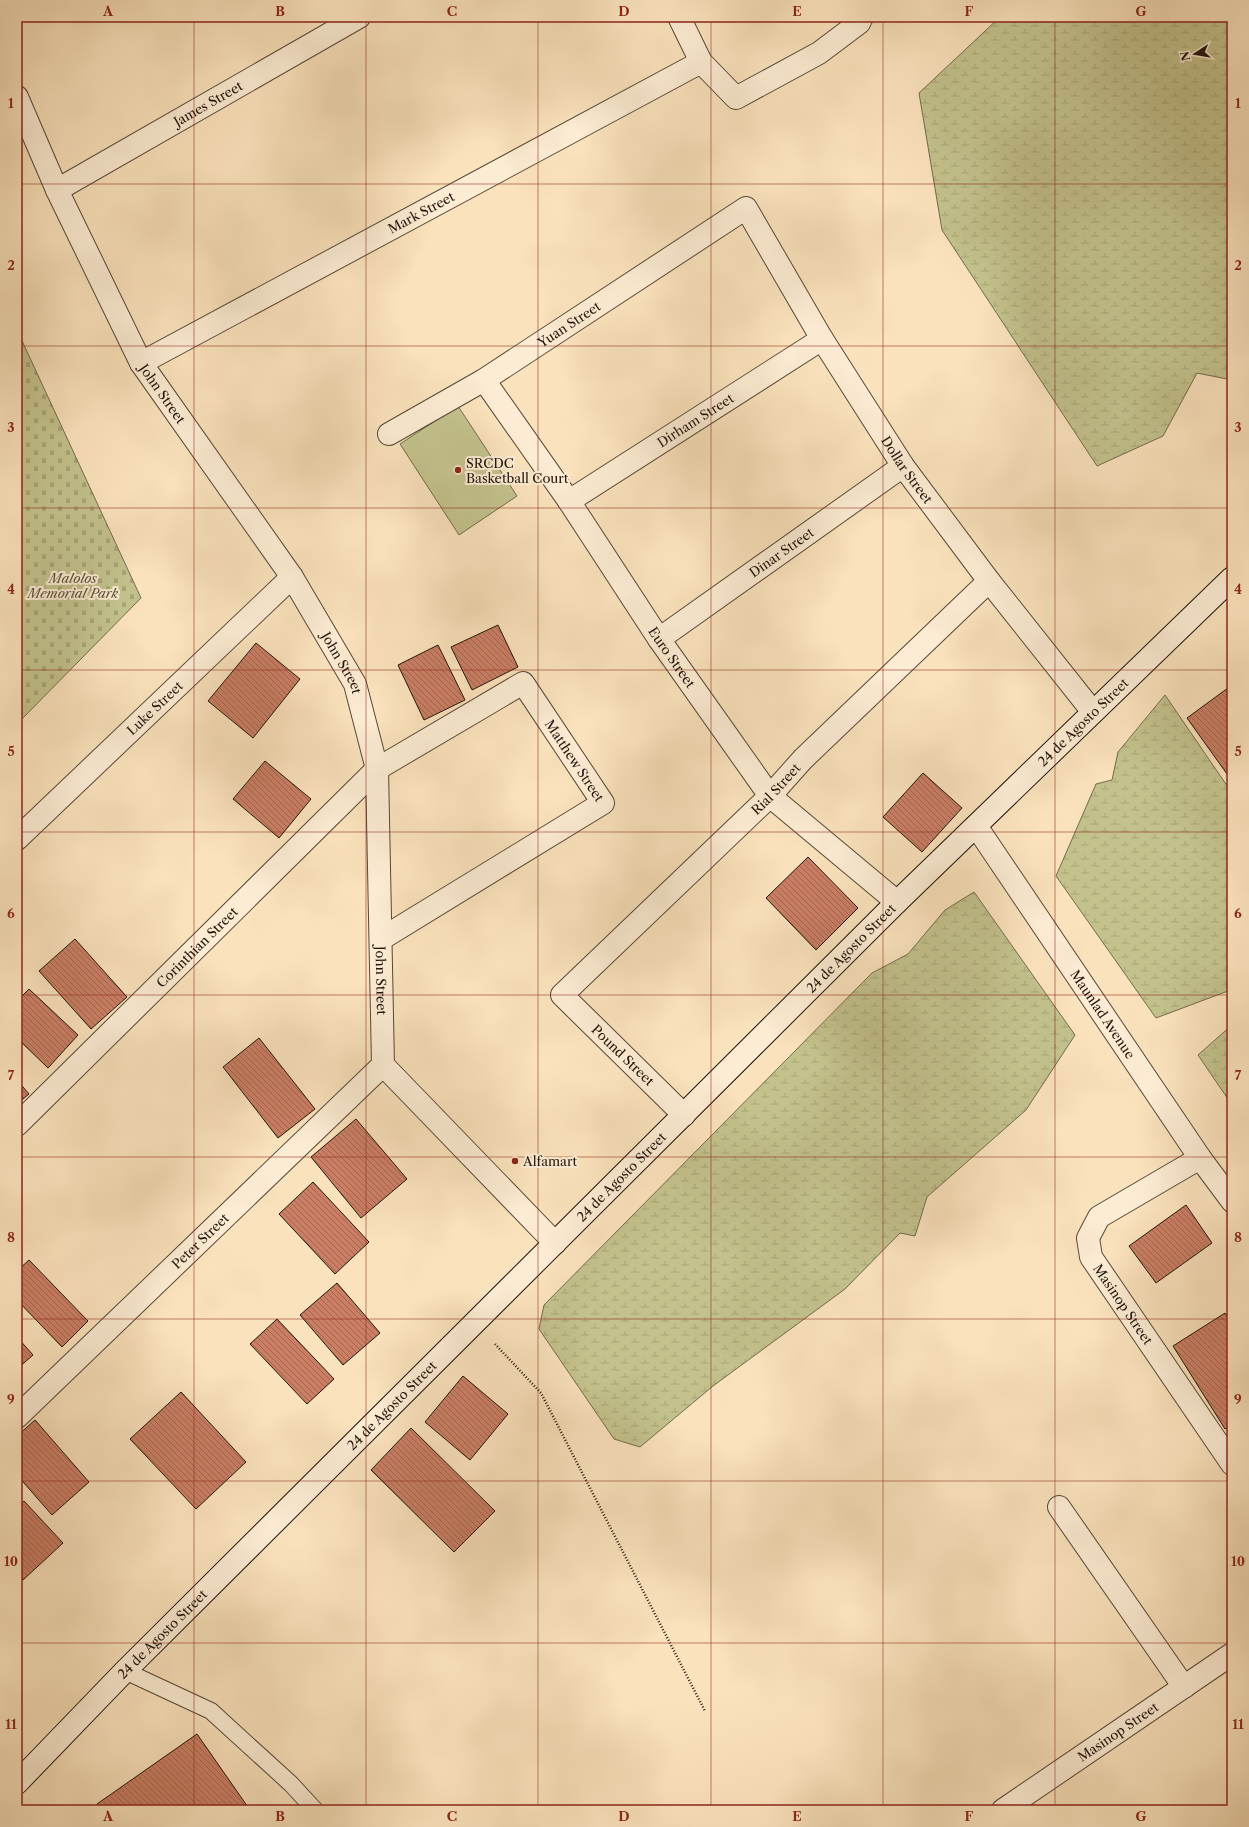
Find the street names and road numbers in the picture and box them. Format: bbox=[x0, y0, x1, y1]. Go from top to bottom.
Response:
street label: James Street bbox=[169, 77, 246, 131]
street label: Mark Street bbox=[385, 188, 457, 237]
street label: Yuan Street bbox=[534, 298, 604, 351]
street label: John Street bbox=[135, 359, 189, 427]
street label: Dirham Street bbox=[654, 390, 737, 450]
street label: Dollar Street bbox=[878, 433, 936, 507]
street label: Dinar Street bbox=[746, 524, 817, 580]
street label: Euro Street bbox=[645, 624, 699, 691]
street label: John Street bbox=[317, 627, 365, 696]
street label: 24 de Agosto Street bbox=[1034, 675, 1132, 769]
street label: Luke Street bbox=[123, 677, 186, 738]
street label: Matthew Street bbox=[542, 717, 608, 805]
street label: Rial Street bbox=[748, 760, 804, 818]
street label: 24 de Agosto Street bbox=[803, 900, 899, 996]
street label: Corinthian Street bbox=[153, 903, 241, 991]
street label: John Street bbox=[373, 944, 390, 1016]
street label: Maunlad Avenue bbox=[1067, 967, 1139, 1062]
street label: Pound Street bbox=[588, 1021, 658, 1089]
street label: 24 de Agosto Street bbox=[573, 1129, 670, 1225]
street label: Peter Street bbox=[168, 1210, 232, 1272]
street label: Masinop Street bbox=[1090, 1261, 1156, 1348]
street label: 24 de Agosto Street bbox=[344, 1357, 440, 1453]
street label: 24 de Agosto Street bbox=[114, 1586, 210, 1682]
street label: Masinop Street bbox=[1075, 1698, 1162, 1765]

